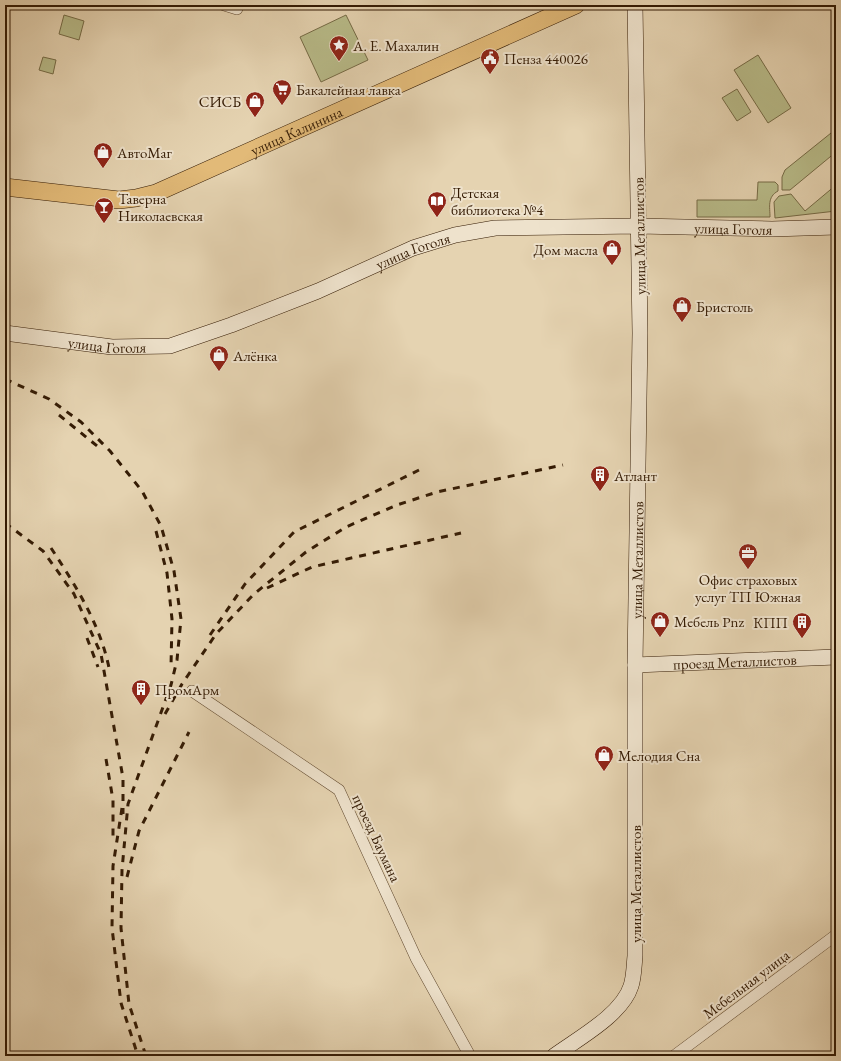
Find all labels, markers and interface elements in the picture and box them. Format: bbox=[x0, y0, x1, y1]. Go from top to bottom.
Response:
place icon: А. Е. Махалин bbox=[328, 34, 350, 62]
place label: А. Е. Махалин bbox=[352, 36, 439, 55]
public building icon: Пенза 440026 bbox=[479, 47, 501, 75]
place label: Пенза 440026 bbox=[504, 49, 588, 68]
supermarket icon: Бакалейная лавка bbox=[271, 78, 293, 106]
place label: Бакалейная лавка bbox=[296, 80, 401, 99]
shop icon: СИСБ bbox=[244, 90, 266, 118]
place label: СИСБ bbox=[199, 92, 241, 111]
street label: улица Калинина bbox=[247, 101, 345, 159]
shop icon: АвтоМаг bbox=[92, 141, 114, 169]
place label: АвтоМаг bbox=[116, 143, 173, 162]
street label: улица Металлистов bbox=[628, 177, 650, 295]
place label: Детская библиотека №4 bbox=[451, 183, 544, 219]
place label: Таверна Николаевская bbox=[118, 189, 203, 225]
library icon: Детская библиотека №4 bbox=[426, 190, 448, 218]
bar icon: Таверна Николаевская bbox=[93, 196, 115, 224]
street label: улица Гоголя bbox=[694, 218, 773, 239]
street label: улица Гоголя bbox=[372, 228, 452, 273]
shop icon: Дом масла bbox=[601, 238, 623, 266]
place label: Дом масла bbox=[533, 240, 598, 259]
shop icon: Бристоль bbox=[671, 295, 693, 323]
place label: Бристоль bbox=[696, 297, 753, 316]
street label: улица Гоголя bbox=[67, 332, 147, 357]
shop icon: Алёнка bbox=[208, 344, 230, 372]
place label: Алёнка bbox=[232, 346, 277, 365]
building icon: Атлант bbox=[589, 464, 611, 492]
place label: Атлант bbox=[613, 466, 657, 485]
street label: улица Металлистов bbox=[626, 501, 647, 619]
office icon: Офис страховых услуг ТП Южная bbox=[737, 542, 759, 570]
place label: Офис страховых услуг ТП Южная bbox=[695, 570, 801, 606]
shop icon: Мебель Pnz bbox=[649, 610, 671, 638]
building icon: КПП bbox=[791, 611, 813, 639]
place label: Мебель Pnz bbox=[674, 612, 744, 631]
place label: КПП bbox=[753, 613, 788, 632]
street label: проезд Металлистов bbox=[673, 649, 797, 673]
building icon: ПромАрм bbox=[130, 678, 152, 706]
place label: ПромАрм bbox=[155, 680, 220, 699]
shop icon: Мелодия Сна bbox=[593, 744, 615, 772]
place label: Мелодия Сна bbox=[618, 746, 700, 765]
street label: проезд Баумана bbox=[348, 791, 406, 885]
street label: улица Металлистов bbox=[626, 825, 645, 943]
street label: Мебельная улица bbox=[699, 945, 793, 1023]

